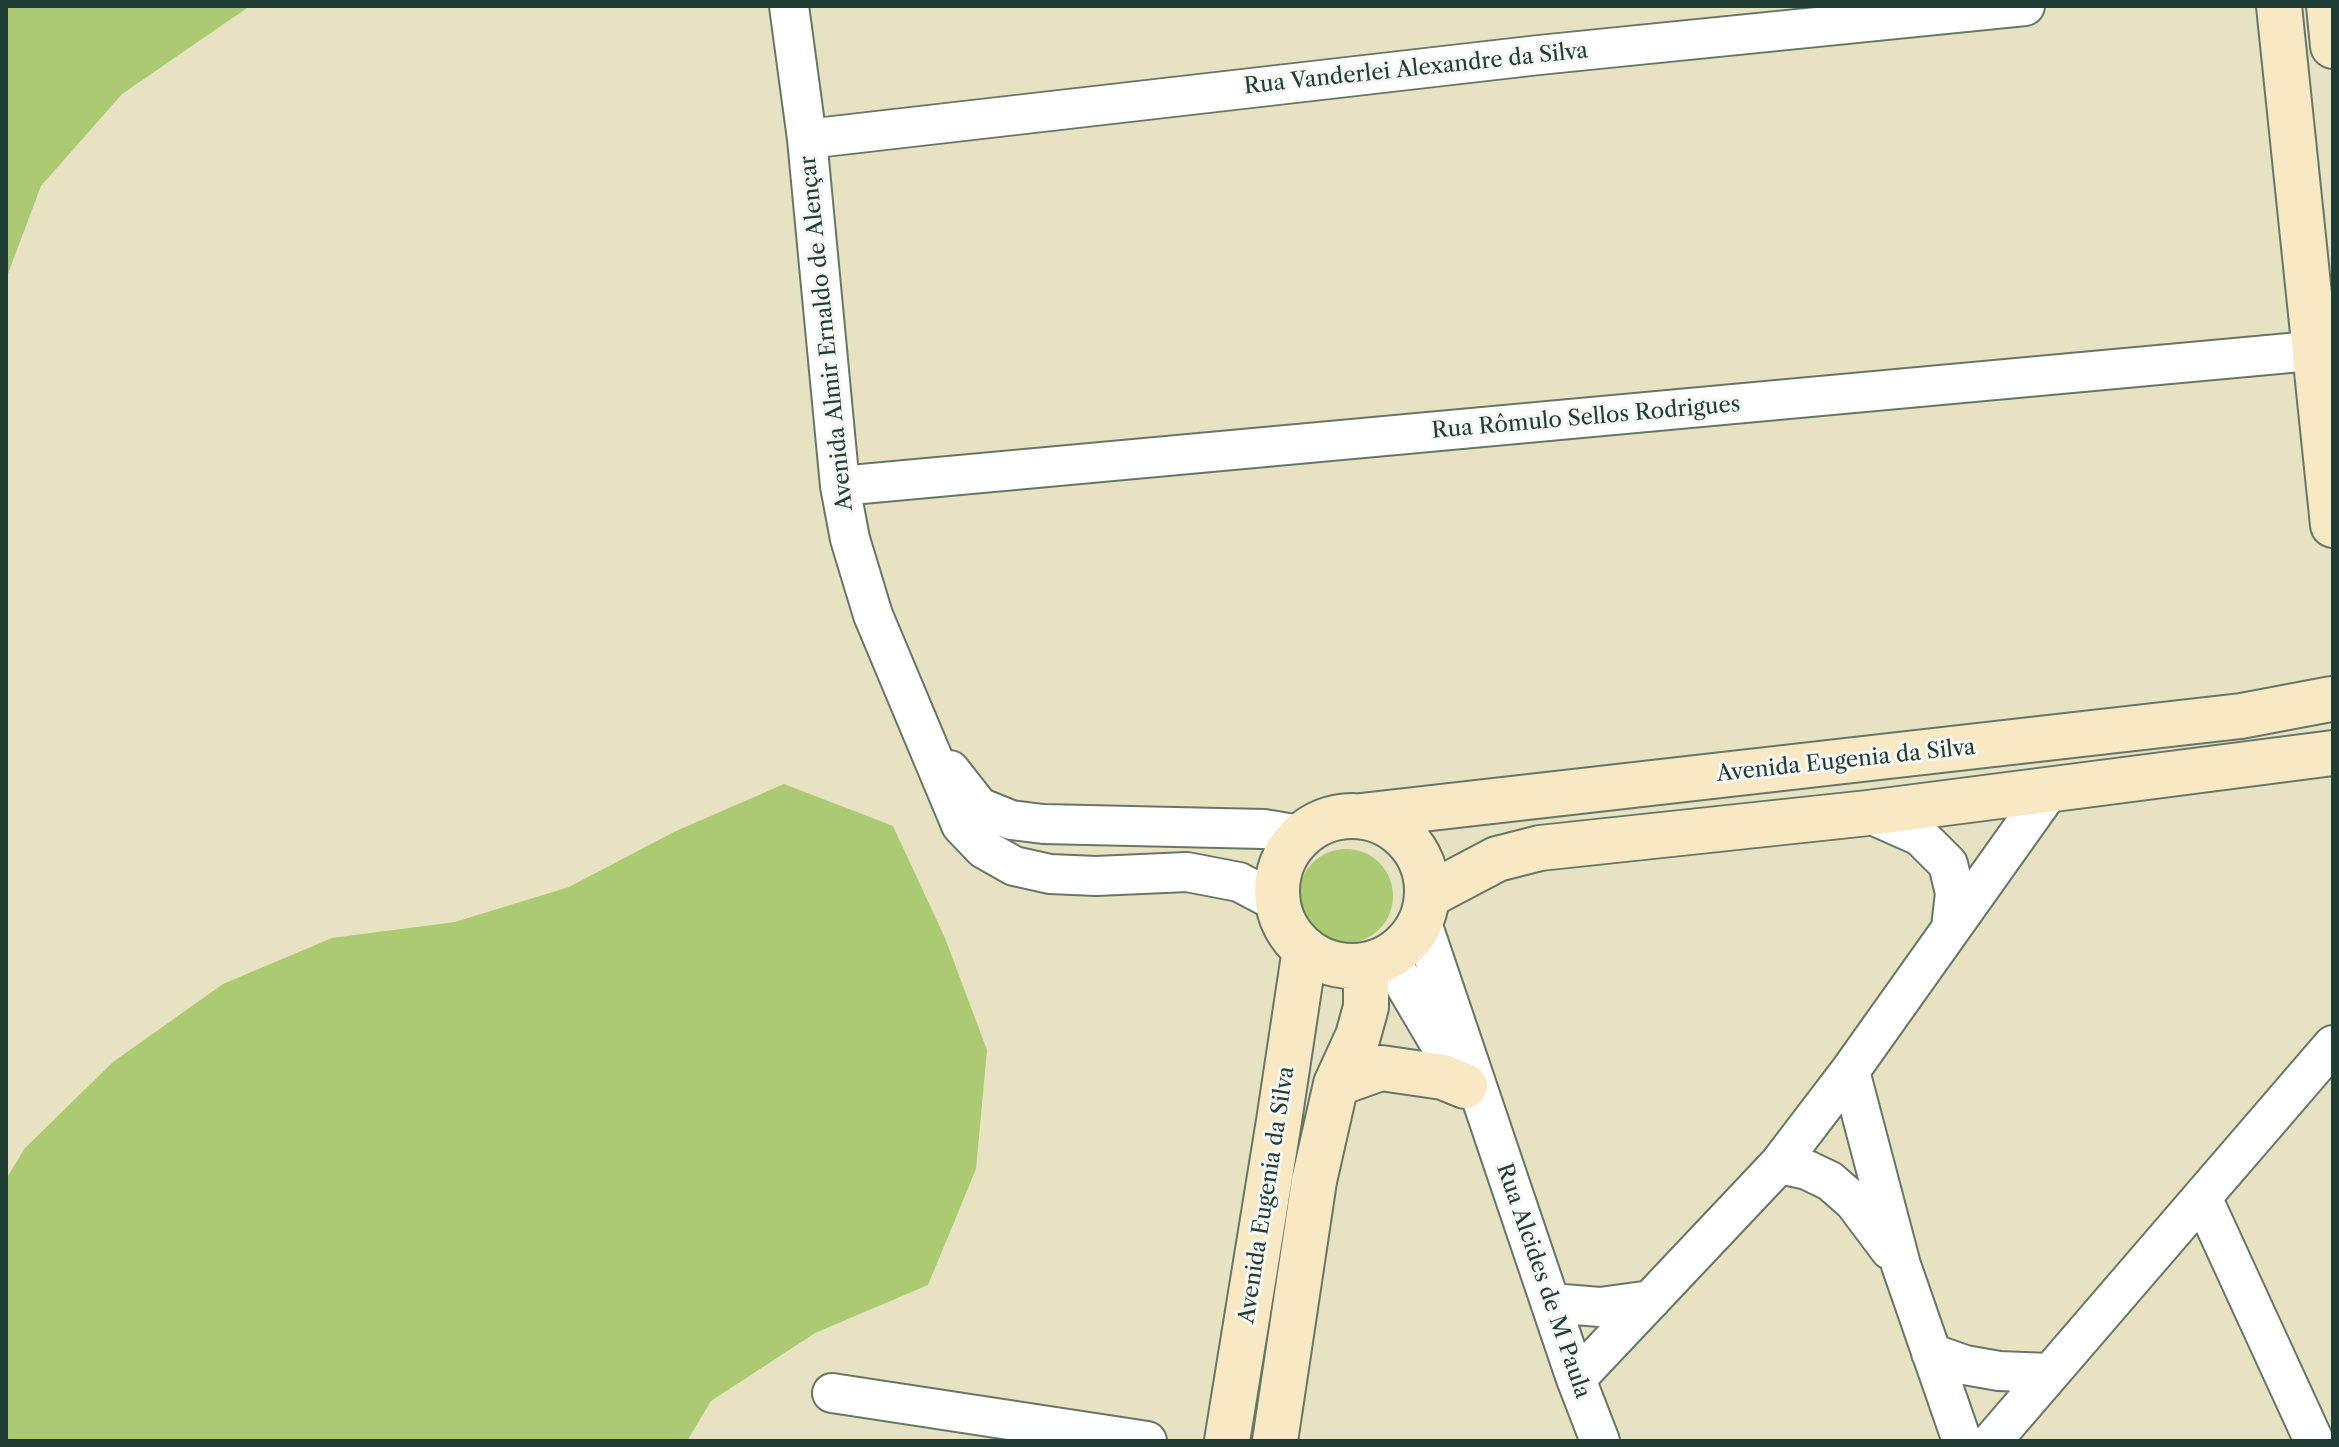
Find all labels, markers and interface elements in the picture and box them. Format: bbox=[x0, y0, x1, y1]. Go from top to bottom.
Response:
street label: Rua Vanderlei Alexandre da Silva bbox=[1243, 38, 1589, 100]
street label: Avenida Almir Ernaldo de Alençar bbox=[795, 154, 859, 512]
street label: Rua Rômulo Sellos Rodrigues bbox=[1431, 391, 1741, 445]
street label: Avenida Eugenia da Silva bbox=[1715, 734, 1977, 788]
street label: Avenida Eugenia da Silva bbox=[1234, 1064, 1300, 1326]
street label: Rua Alcides de M Paula bbox=[1490, 1160, 1596, 1402]

